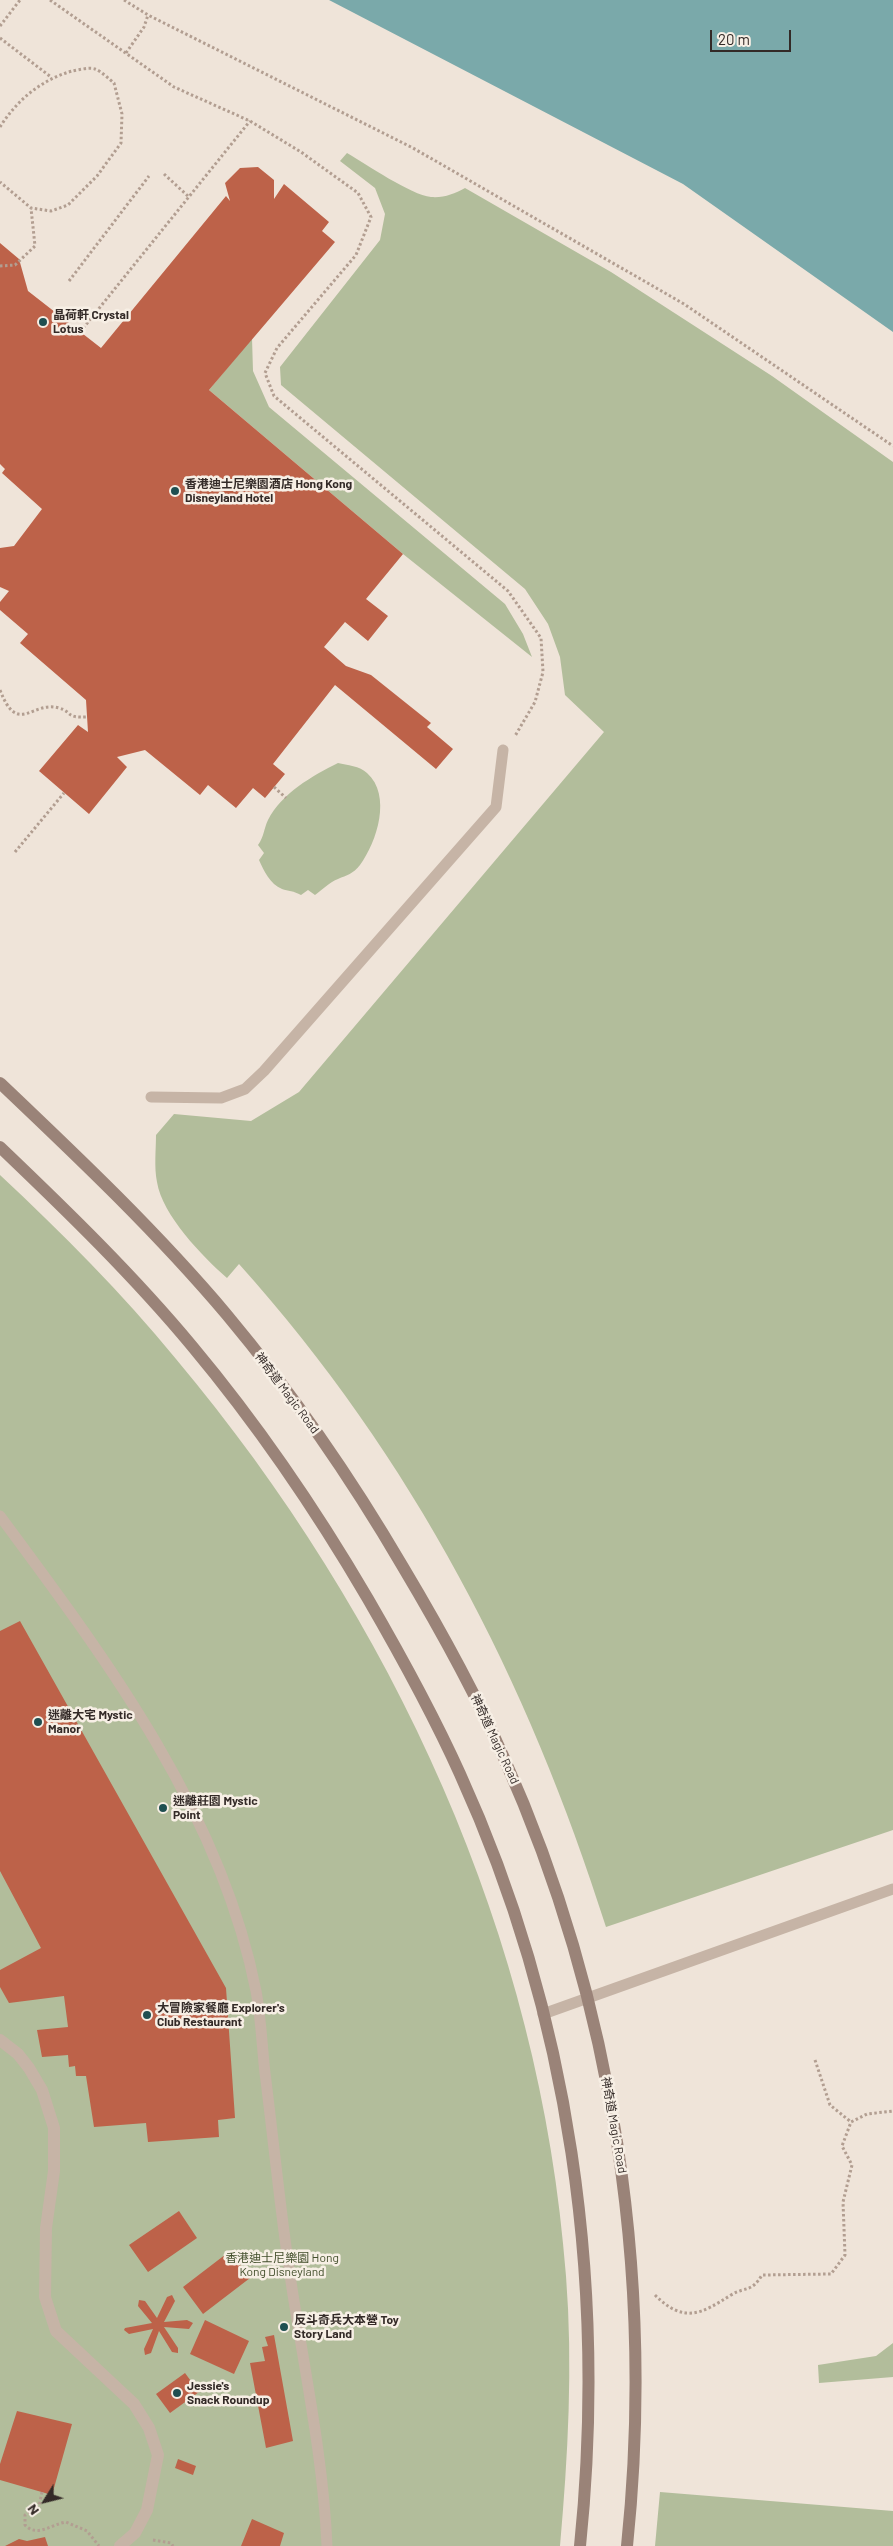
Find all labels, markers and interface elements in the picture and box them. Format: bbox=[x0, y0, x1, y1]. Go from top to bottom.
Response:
scale bar bbox=[713, 20, 794, 52]
text: 20 m bbox=[718, 30, 750, 48]
place label: 晶荷軒 Crystal Lotus bbox=[53, 308, 129, 336]
marker: 晶荷軒 Crystal Lotus bbox=[37, 316, 49, 328]
place label: 香港迪士尼樂園酒店 Hong Kong Disneyland Hotel bbox=[185, 477, 352, 505]
marker: 香港迪士尼樂園酒店 Hong Kong Disneyland Hotel bbox=[169, 485, 181, 497]
street label: 神奇道 Magic Road bbox=[252, 1350, 322, 1436]
street label: 神奇道 Magic Road bbox=[468, 1692, 522, 1786]
place label: 迷離大宅 Mystic Manor bbox=[48, 1708, 133, 1736]
marker: 迷離大宅 Mystic Manor bbox=[32, 1716, 44, 1728]
place label: 迷離莊園 Mystic Point bbox=[173, 1794, 258, 1822]
marker: 迷離莊園 Mystic Point bbox=[157, 1802, 169, 1814]
place label: 大冒險家餐廳 Explorer's Club Restaurant bbox=[157, 2001, 285, 2029]
marker: 大冒險家餐廳 Explorer's Club Restaurant bbox=[141, 2009, 153, 2021]
street label: 神奇道 Magic Road bbox=[598, 2076, 630, 2174]
park label: 香港迪士尼樂園 Hong Kong Disneyland bbox=[225, 2251, 339, 2279]
place label: 反斗奇兵大本營 Toy Story Land bbox=[294, 2313, 399, 2341]
marker: 反斗奇兵大本營 Toy Story Land bbox=[278, 2321, 290, 2333]
place label: Jessie's Snack Roundup bbox=[187, 2379, 269, 2407]
marker: Jessie's Snack Roundup bbox=[171, 2387, 183, 2399]
north arrow bbox=[20, 2476, 70, 2526]
text: N bbox=[23, 2501, 42, 2519]

